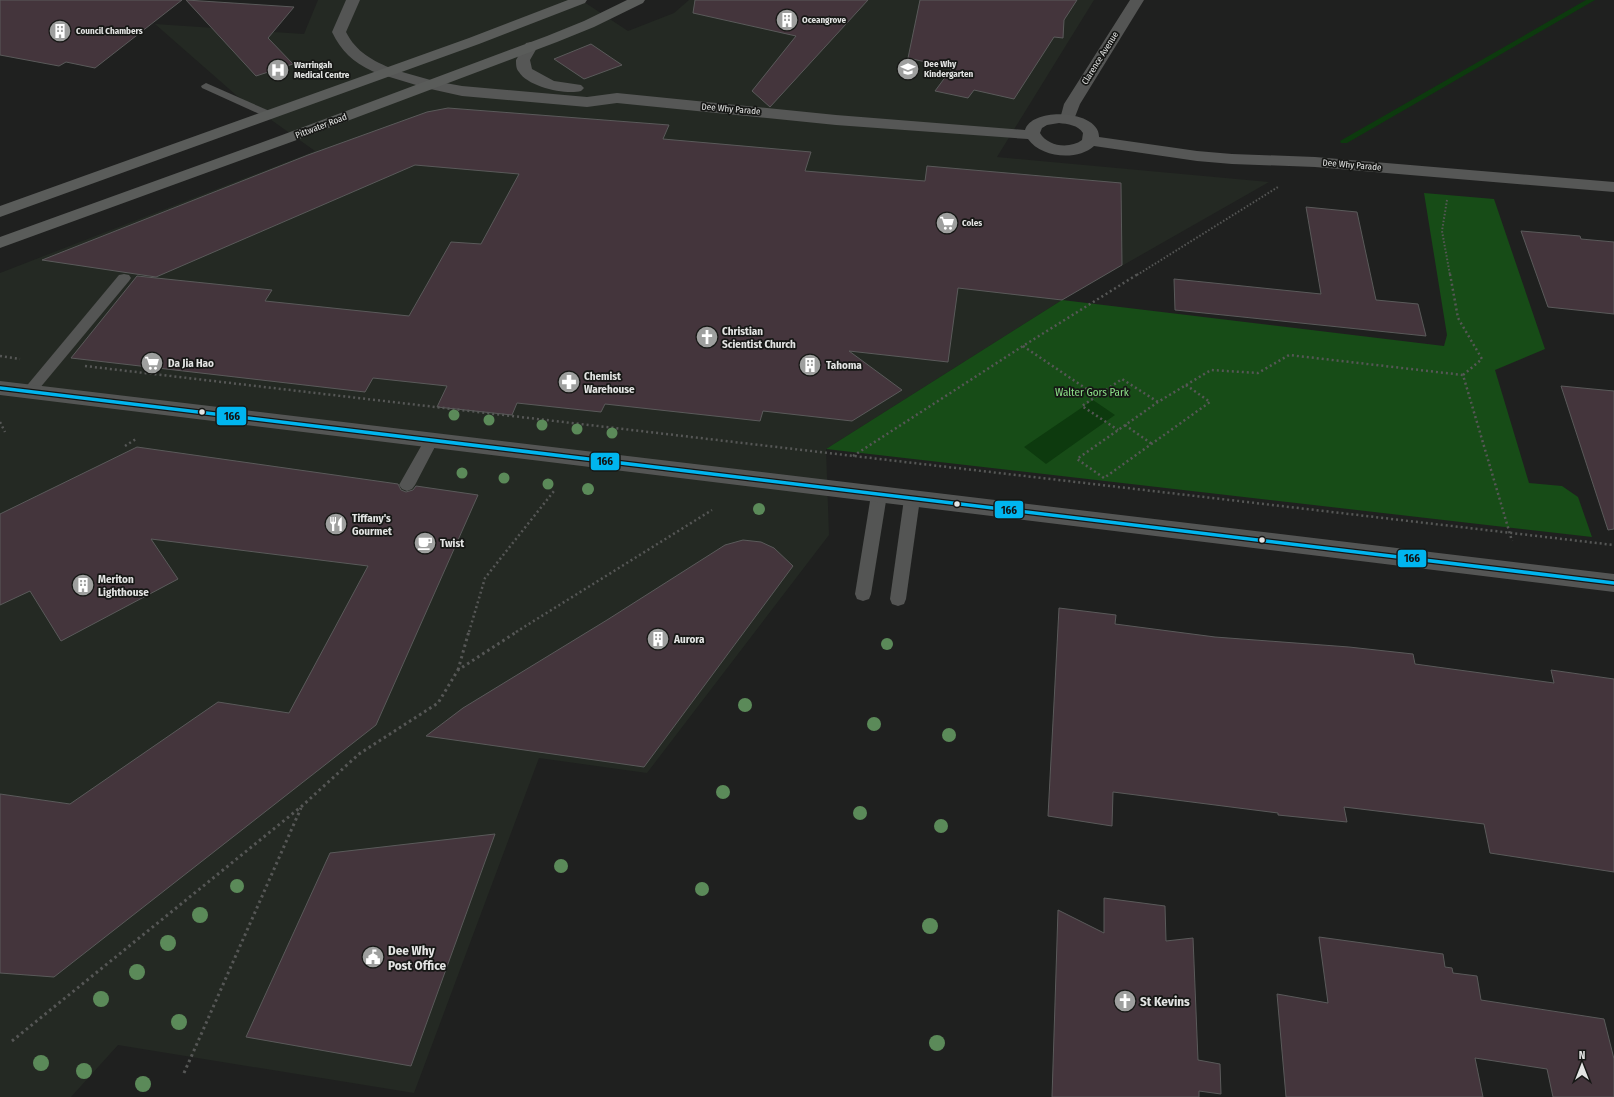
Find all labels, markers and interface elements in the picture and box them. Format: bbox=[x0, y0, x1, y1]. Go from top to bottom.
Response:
building icon: Oceangrove bbox=[774, 7, 800, 33]
place label: Oceangrove bbox=[802, 15, 847, 25]
building icon: Council Chambers bbox=[47, 18, 73, 44]
place label: Council Chambers bbox=[76, 26, 143, 36]
street label: Clarence Avenue bbox=[1080, 29, 1121, 86]
school or university icon: Dee Why Kindergarten bbox=[895, 56, 921, 82]
hospital icon: Warringah Medical Centre bbox=[265, 57, 291, 83]
place label: Dee Why Kindergarten bbox=[924, 59, 974, 79]
place label: Warringah Medical Centre bbox=[294, 60, 350, 80]
street label: Dee Why Parade bbox=[701, 101, 761, 117]
street label: Pittwater Road bbox=[294, 112, 348, 140]
street label: Dee Why Parade bbox=[1322, 157, 1382, 173]
supermarket icon: Coles bbox=[934, 210, 960, 236]
place label: Coles bbox=[962, 218, 982, 228]
church icon: Christian Scientist Church bbox=[694, 324, 720, 350]
place label: Christian Scientist Church bbox=[722, 325, 796, 351]
supermarket icon: Da Jia Hao bbox=[139, 350, 165, 376]
building icon: Tahoma bbox=[797, 352, 823, 378]
place label: Da Jia Hao bbox=[168, 357, 214, 370]
place label: Tahoma bbox=[826, 359, 862, 372]
pharmacy icon: Chemist Warehouse bbox=[556, 369, 582, 395]
place label: Chemist Warehouse bbox=[584, 370, 635, 396]
park label: Walter Gors Park bbox=[1055, 386, 1130, 399]
line badge: 166 bbox=[216, 406, 247, 426]
unlabelled marker bbox=[197, 407, 207, 417]
text: 166 bbox=[224, 410, 240, 423]
line badge: 166 bbox=[590, 452, 620, 471]
text: 166 bbox=[597, 455, 613, 468]
unlabelled marker bbox=[952, 499, 962, 509]
line badge: 166 bbox=[994, 500, 1024, 519]
text: 166 bbox=[1001, 504, 1017, 517]
restaurant icon: Tiffany's Gourmet bbox=[323, 511, 349, 537]
place label: Tiffany's Gourmet bbox=[352, 512, 392, 538]
cafe icon: Twist bbox=[412, 530, 438, 556]
unlabelled marker bbox=[1257, 535, 1267, 545]
place label: Twist bbox=[440, 537, 464, 550]
line badge: 166 bbox=[1397, 549, 1427, 568]
text: 166 bbox=[1404, 552, 1420, 565]
building icon: Meriton Lighthouse bbox=[70, 572, 96, 598]
place label: Meriton Lighthouse bbox=[98, 573, 149, 599]
building icon: Aurora bbox=[645, 626, 671, 652]
place label: Aurora bbox=[673, 633, 705, 646]
place label: Dee Why Post Office bbox=[388, 943, 447, 973]
public building icon: Dee Why Post Office bbox=[360, 944, 386, 970]
church icon: St Kevins bbox=[1112, 988, 1138, 1014]
place label: St Kevins bbox=[1140, 994, 1190, 1009]
north arrow bbox=[1562, 1045, 1602, 1085]
text: N bbox=[1579, 1049, 1585, 1062]

